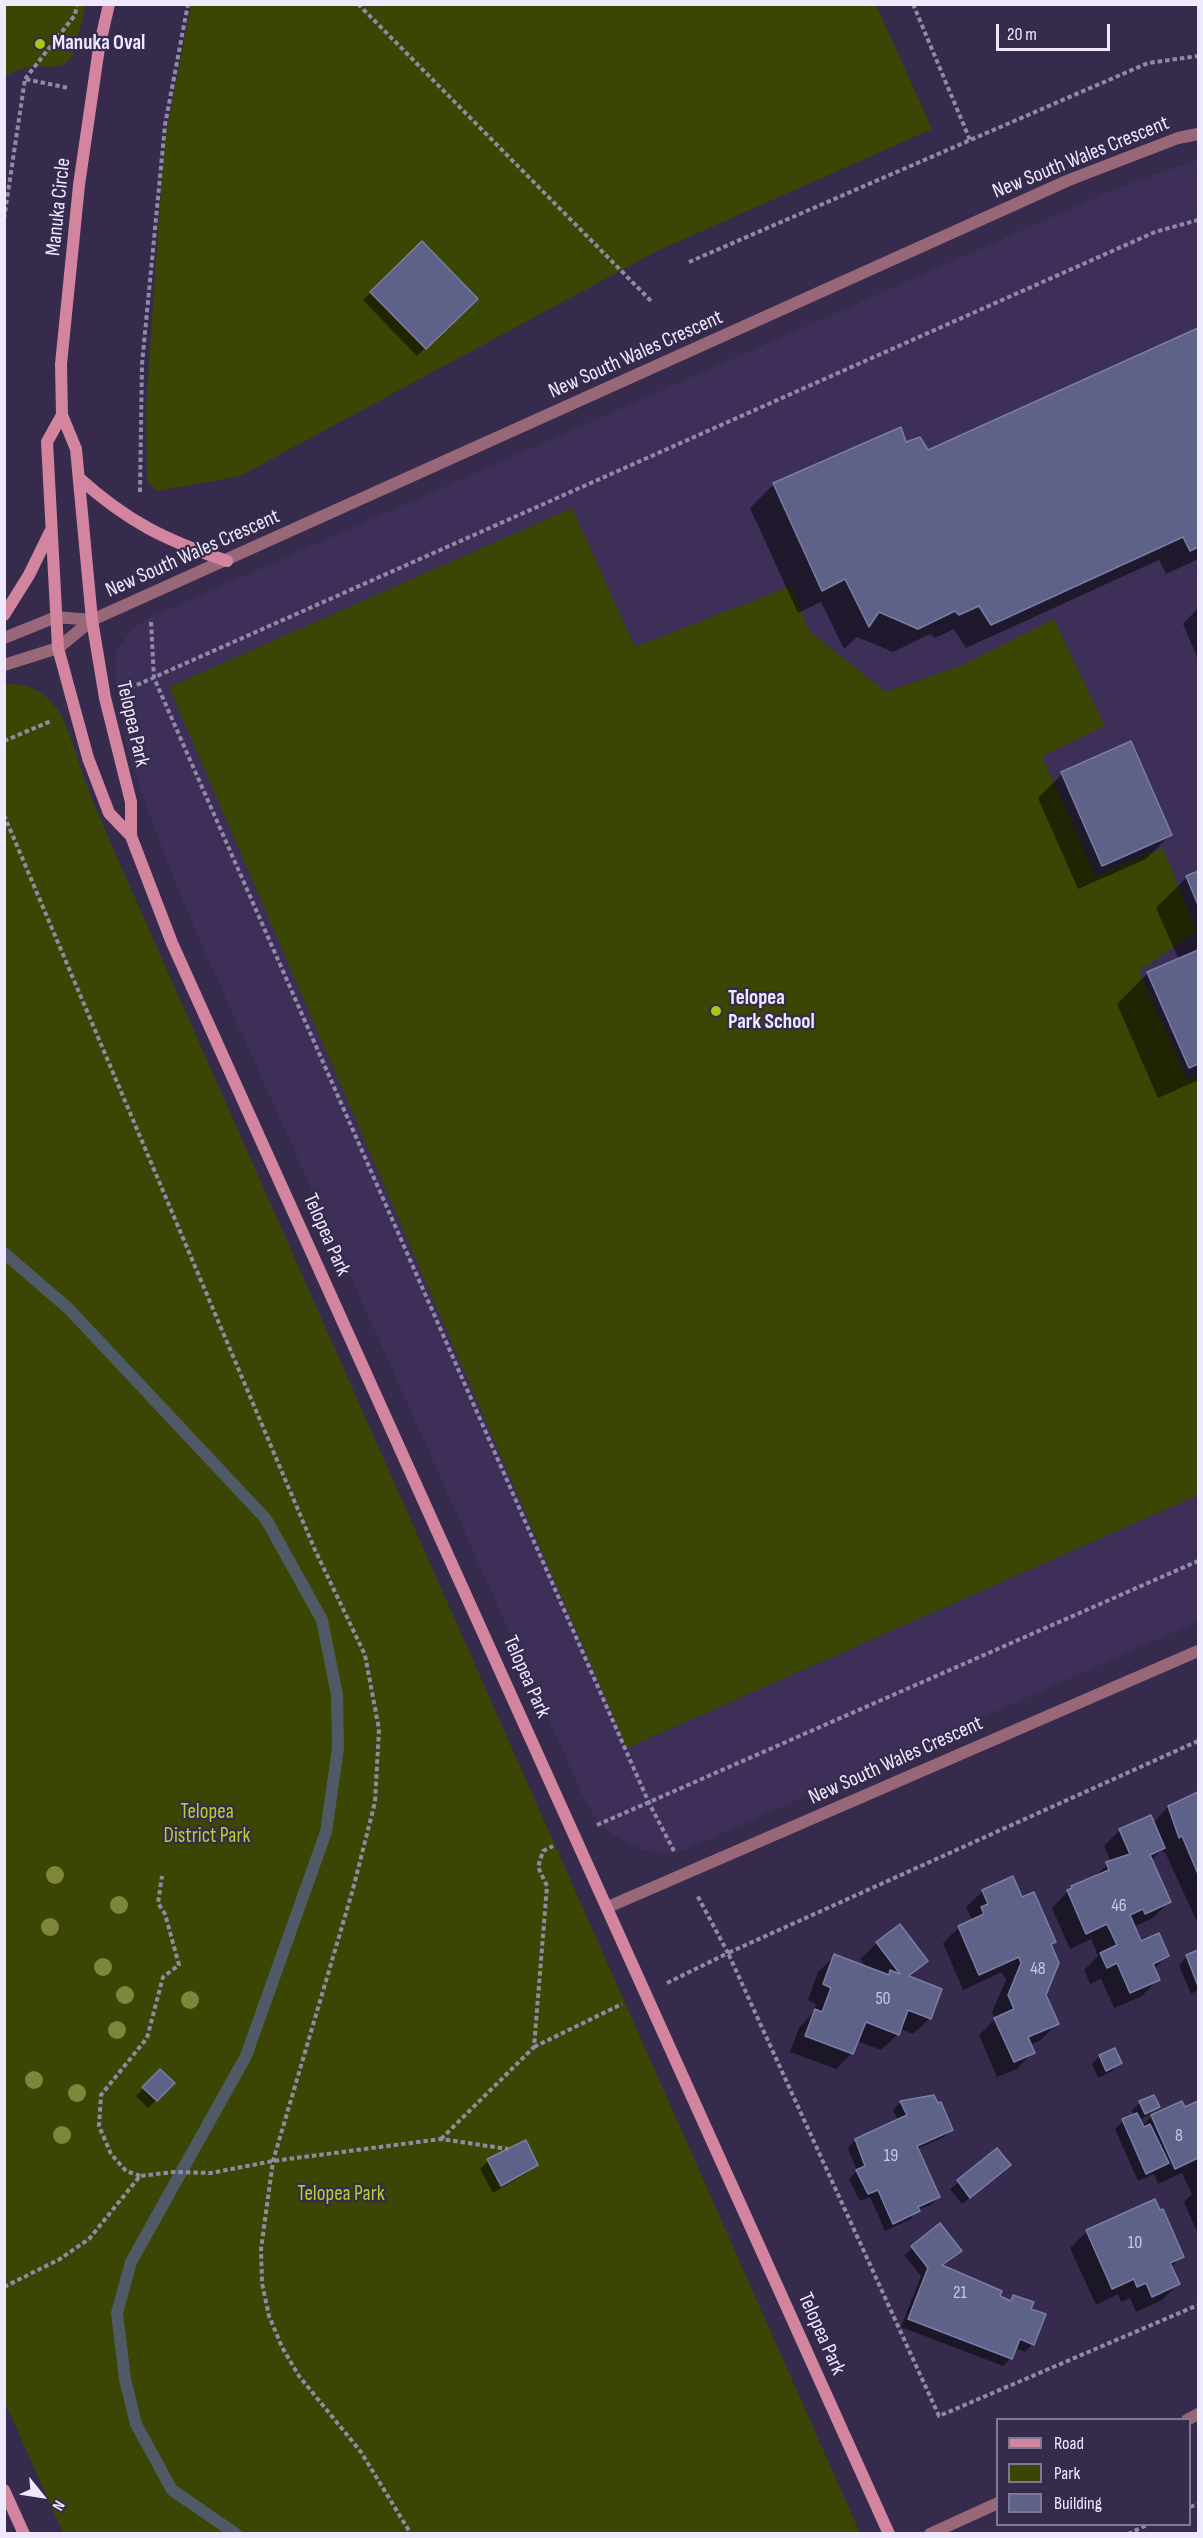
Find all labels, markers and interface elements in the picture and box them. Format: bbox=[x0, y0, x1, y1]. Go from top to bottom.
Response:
scale bar bbox=[999, 12, 1113, 50]
text: 20 m bbox=[1007, 24, 1037, 45]
place label: Manuka Oval bbox=[52, 31, 145, 57]
marker: Manuka Oval bbox=[33, 37, 47, 51]
street label: New South Wales Crescent bbox=[989, 111, 1173, 205]
street label: Manuka Circle bbox=[41, 157, 77, 257]
street label: New South Wales Crescent bbox=[545, 305, 727, 405]
street label: New South Wales Crescent bbox=[102, 504, 284, 604]
street label: Telopea Park bbox=[110, 679, 154, 769]
place label: Telopea Park School bbox=[728, 986, 815, 1036]
marker: Telopea Park School bbox=[709, 1004, 723, 1018]
street label: Telopea Park bbox=[297, 1190, 355, 1280]
street label: Telopea Park bbox=[497, 1632, 555, 1722]
street label: New South Wales Crescent bbox=[805, 1711, 987, 1811]
park label: Telopea District Park bbox=[164, 1800, 250, 1850]
house number: 46 bbox=[1111, 1895, 1127, 1917]
house number: 48 bbox=[1030, 1958, 1046, 1980]
house number: 50 bbox=[875, 1988, 891, 2010]
house number: 8 bbox=[1175, 2125, 1183, 2147]
house number: 19 bbox=[884, 2145, 898, 2167]
park label: Telopea Park bbox=[297, 2182, 385, 2208]
house number: 10 bbox=[1128, 2232, 1142, 2254]
house number: 21 bbox=[953, 2282, 967, 2304]
street label: Telopea Park bbox=[792, 2289, 850, 2379]
legend bbox=[996, 2418, 1191, 2526]
text: Road bbox=[1054, 2433, 1084, 2454]
text: Park bbox=[1054, 2463, 1080, 2484]
north arrow bbox=[12, 2466, 72, 2526]
text: Building bbox=[1054, 2493, 1102, 2514]
text: N bbox=[48, 2497, 68, 2514]

